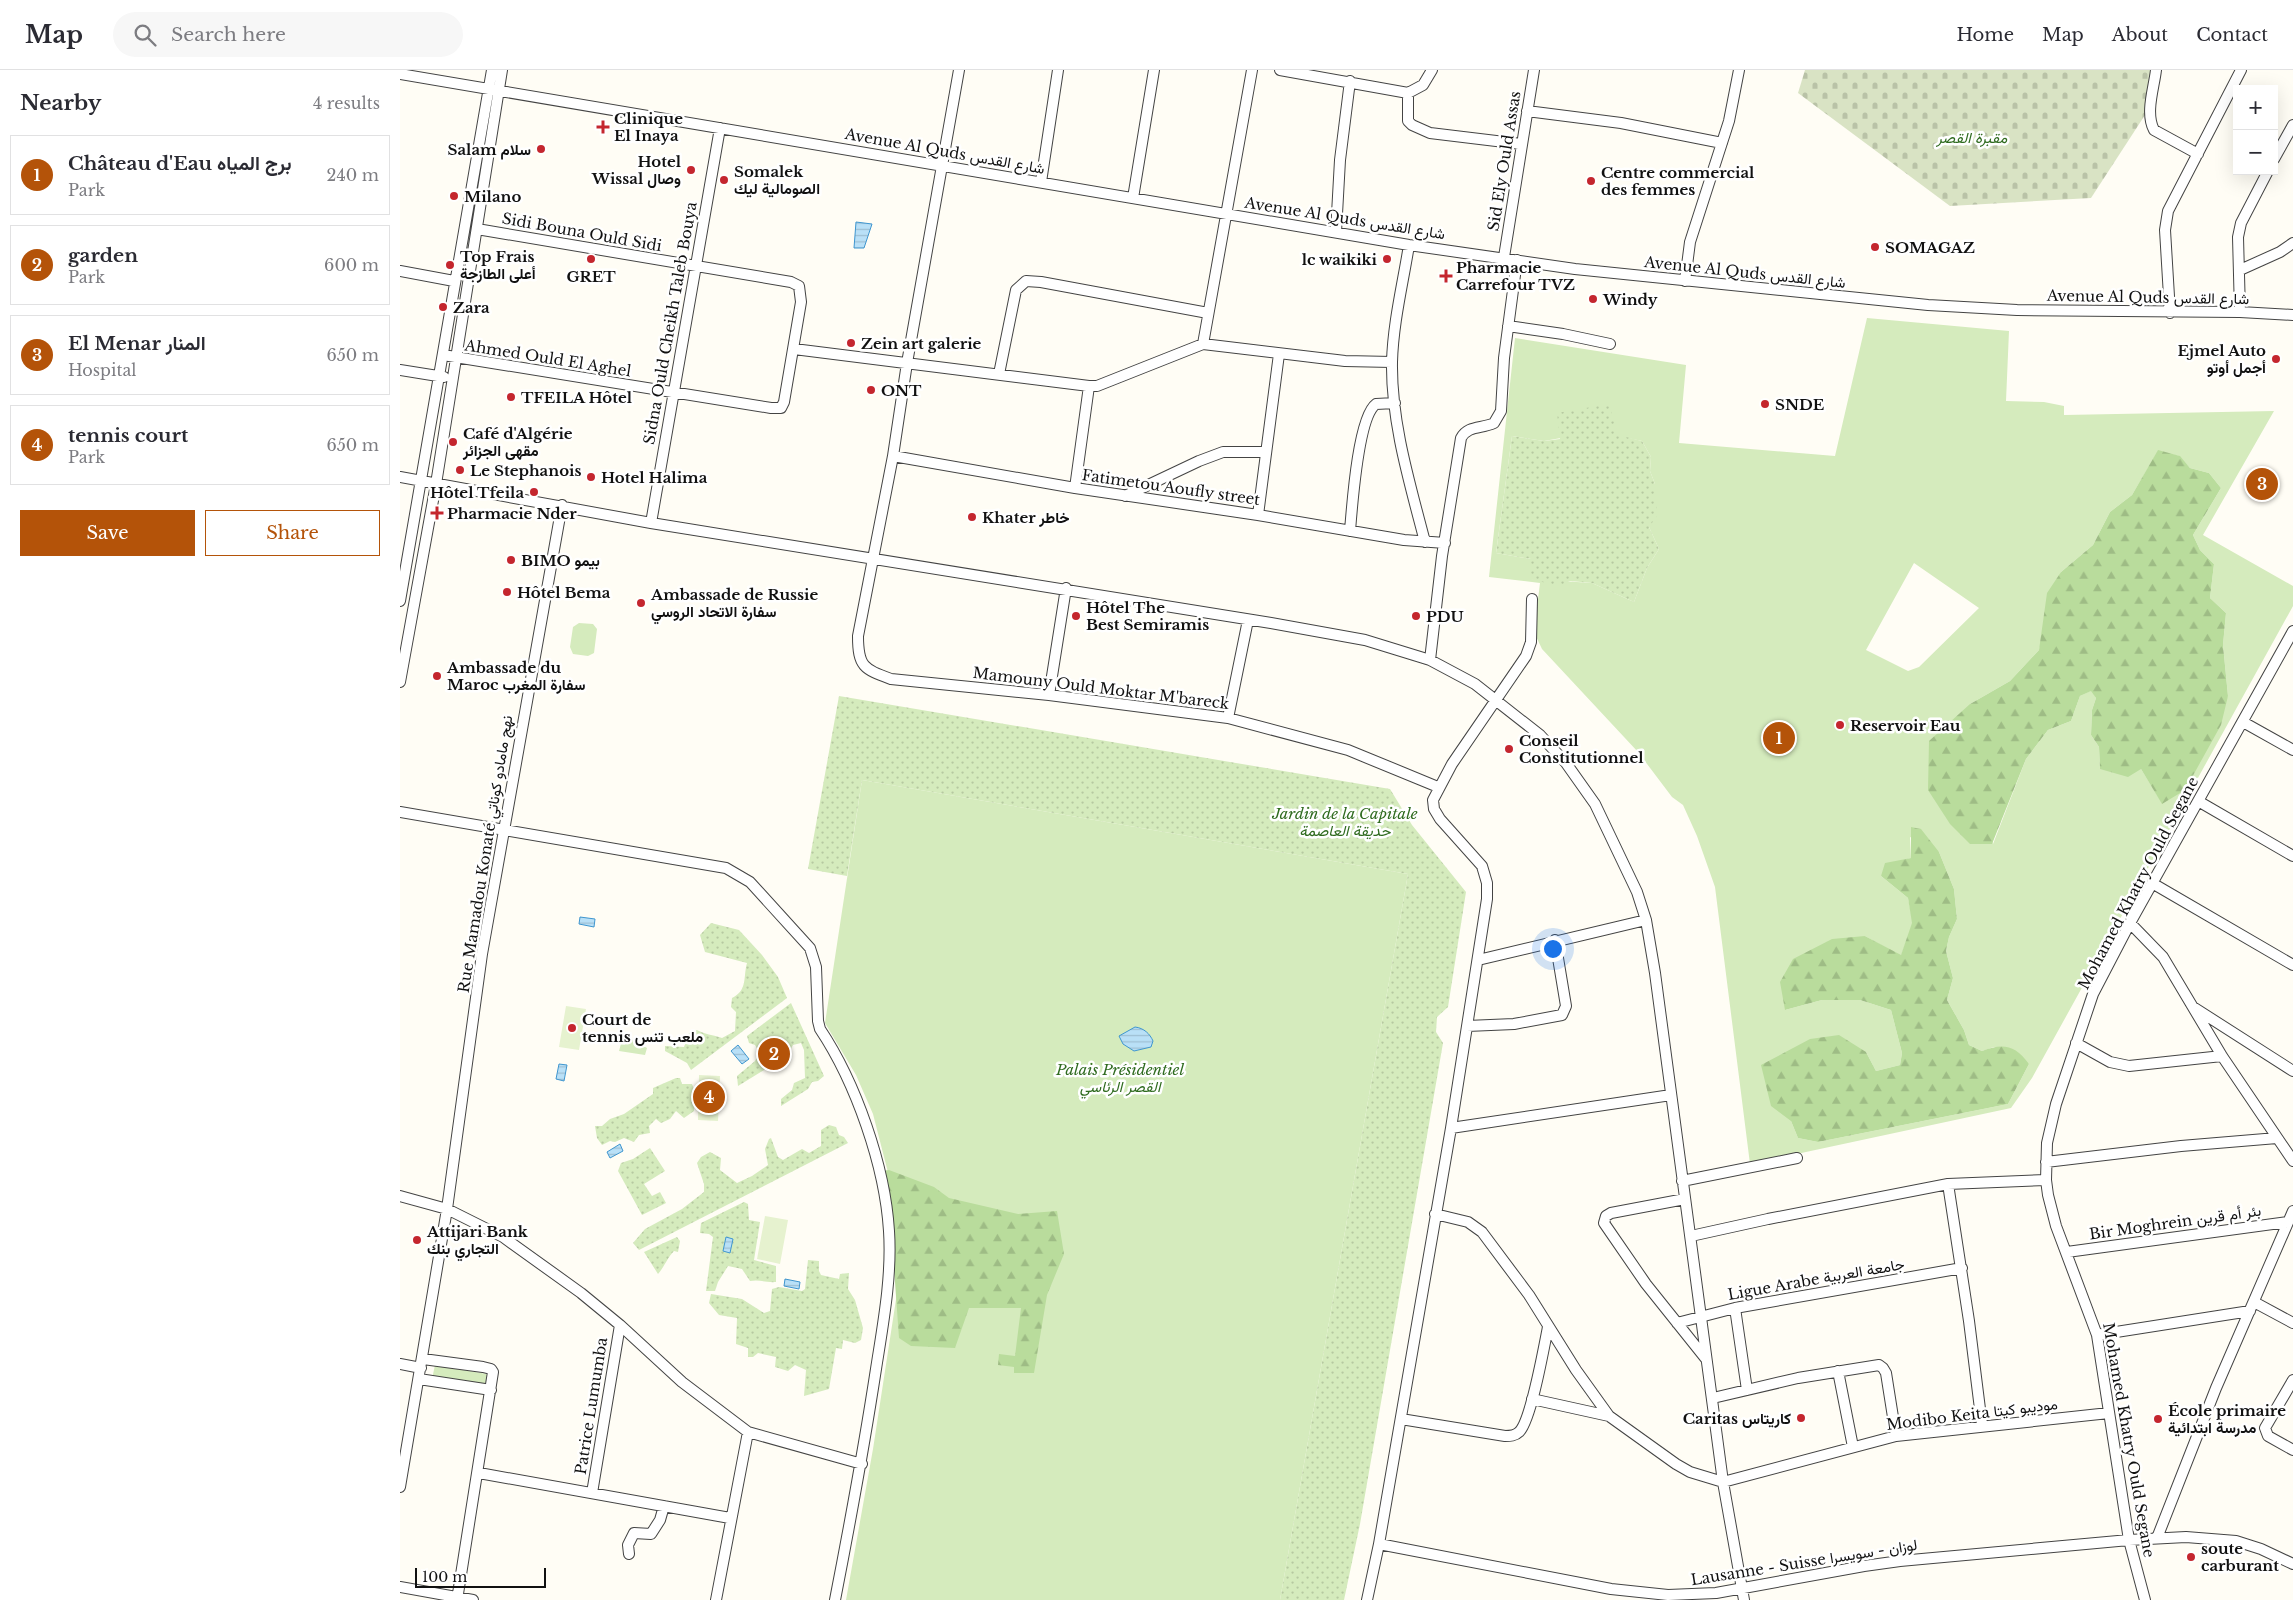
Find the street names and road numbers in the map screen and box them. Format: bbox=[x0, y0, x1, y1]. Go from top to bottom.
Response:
street label: Sid Ely Ould Assas bbox=[1484, 89, 1524, 232]
street label: Avenue Al Quds شارع القدس bbox=[842, 124, 1047, 180]
street label: Avenue Al Quds شارع القدس bbox=[1242, 193, 1447, 245]
street label: Sidna Ould Cheikh Taleb Bouya bbox=[639, 199, 701, 446]
street label: Sidi Bouna Ould Sidi bbox=[501, 209, 663, 255]
street label: Avenue Al Quds شارع القدس bbox=[1642, 252, 1847, 294]
street label: Avenue Al Quds شارع القدس bbox=[2046, 286, 2250, 310]
street label: Ahmed Ould El Aghel bbox=[462, 335, 633, 381]
street label: Fatimetou Aoufly street bbox=[1081, 465, 1262, 509]
street label: Mamouny Ould Moktar M'bareck bbox=[972, 663, 1231, 713]
street label: Rue Mamadou Konaté نهج مامادو كوناتي bbox=[454, 714, 520, 995]
street label: Mohamed Khatry Ould Segane bbox=[2074, 773, 2202, 993]
street label: Bir Moghrein بئر أم قرين bbox=[2088, 1201, 2262, 1244]
street label: Ligue Arabe جامعة العربية bbox=[1726, 1254, 1906, 1304]
street label: Mohamed Khatry Ould Segane bbox=[2099, 1321, 2159, 1559]
street label: Patrice Lumumba bbox=[571, 1335, 611, 1476]
street label: Modibo Keita موديبو كيتا bbox=[1885, 1394, 2059, 1434]
street label: Lausanne - Suisse لوزان - سويسرا bbox=[1689, 1535, 1919, 1589]

